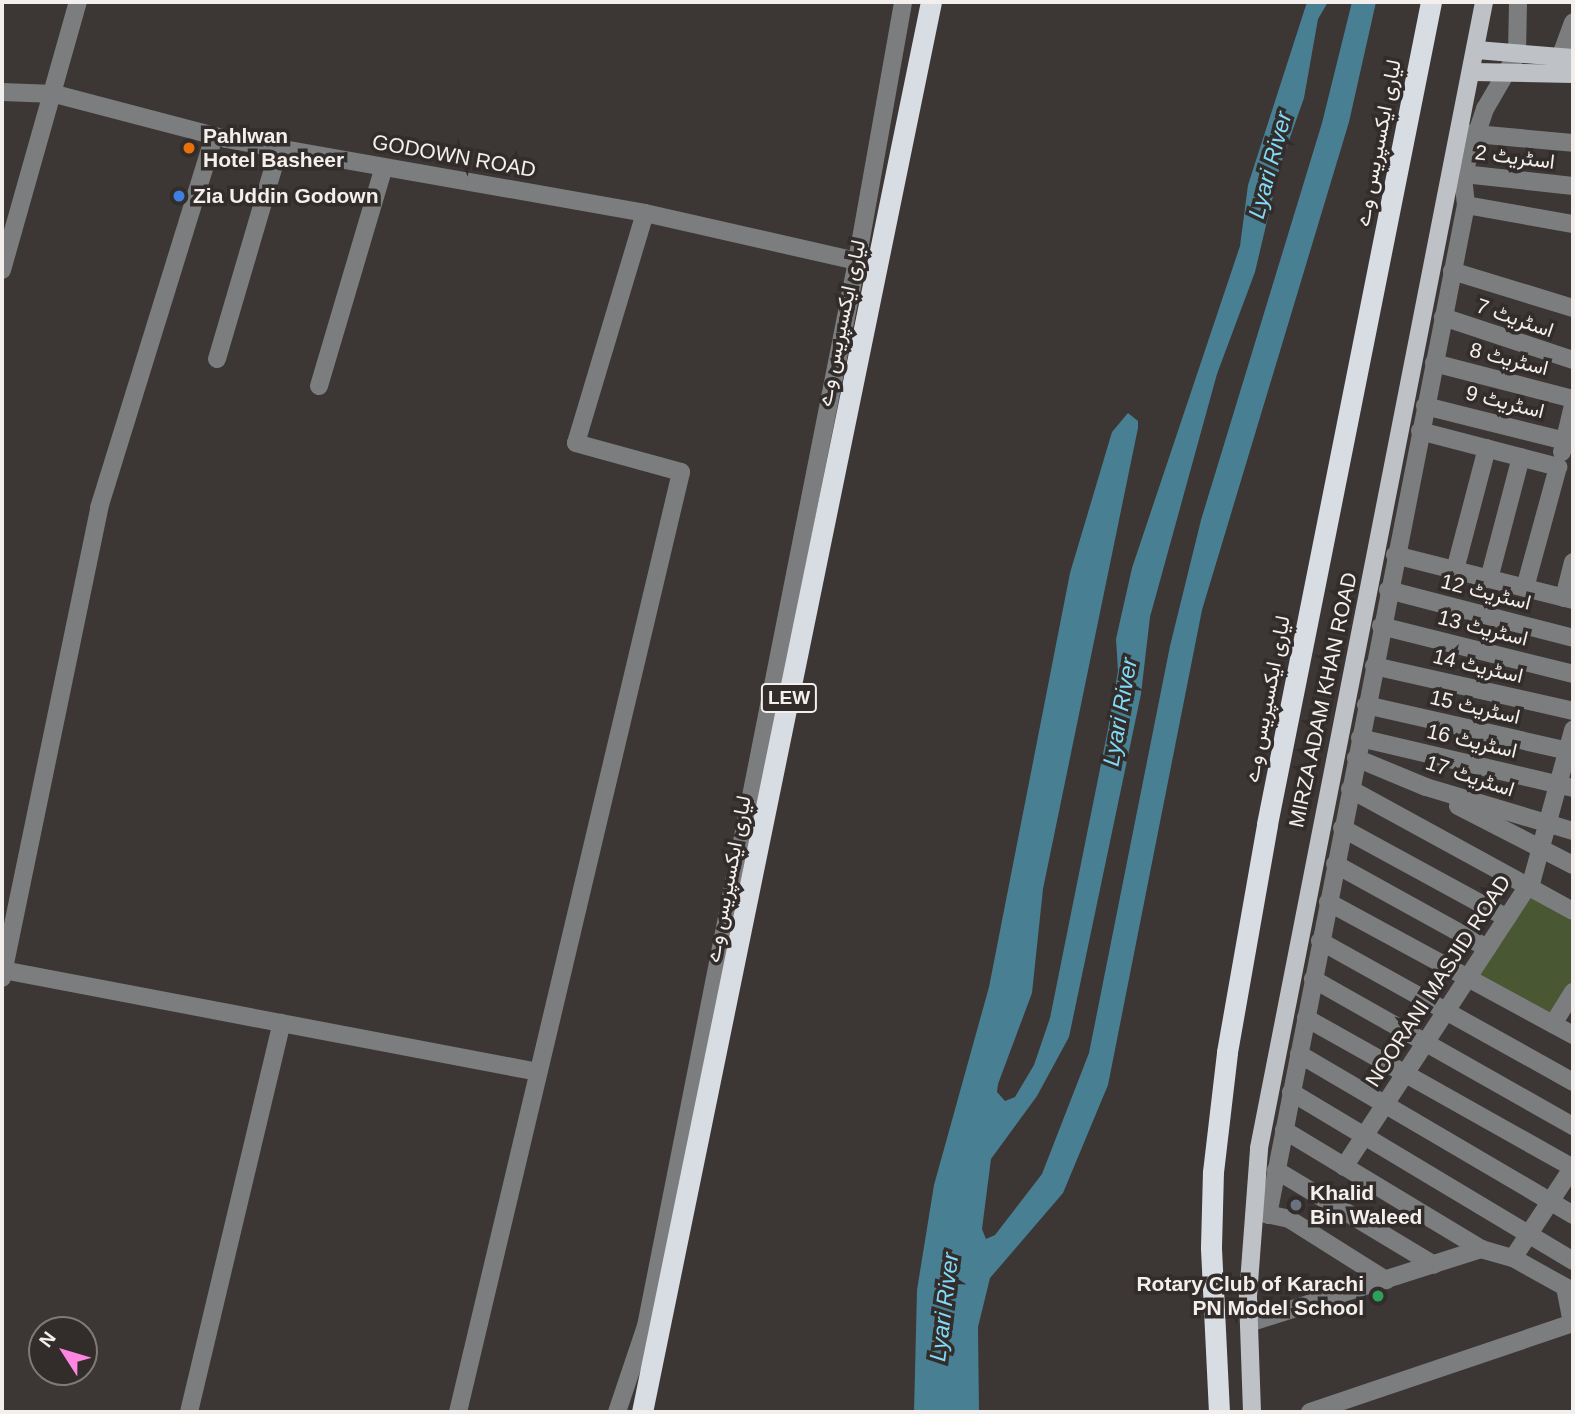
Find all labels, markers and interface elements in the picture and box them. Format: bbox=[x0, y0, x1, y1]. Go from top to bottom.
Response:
street label: لیاری ایکسپریس وے bbox=[1349, 57, 1407, 229]
water label: Lyari River bbox=[1243, 109, 1297, 221]
place label: Pahlwan Hotel Basheer bbox=[203, 123, 344, 173]
street label: GODOWN ROAD bbox=[370, 129, 538, 183]
marker: Pahlwan Hotel Basheer bbox=[181, 140, 197, 156]
street label: اسٹریٹ 2 bbox=[1474, 140, 1556, 174]
place label: Zia Uddin Godown bbox=[193, 183, 378, 209]
marker: Zia Uddin Godown bbox=[171, 188, 187, 204]
street label: لیاری ایکسپریس وے bbox=[811, 237, 871, 409]
street label: اسٹریٹ 7 bbox=[1473, 293, 1557, 343]
street label: اسٹریٹ 8 bbox=[1467, 337, 1551, 381]
street label: اسٹریٹ 9 bbox=[1463, 380, 1547, 424]
street label: MIRZA ADAM KHAN ROAD bbox=[1283, 569, 1363, 831]
street label: اسٹریٹ 12 bbox=[1438, 569, 1534, 615]
street label: اسٹریٹ 13 bbox=[1435, 605, 1531, 651]
street label: لیاری ایکسپریس وے bbox=[1238, 613, 1296, 785]
street label: اسٹریٹ 14 bbox=[1430, 643, 1526, 689]
water label: Lyari River bbox=[1097, 656, 1143, 768]
road number: LEW bbox=[759, 682, 819, 713]
street label: اسٹریٹ 15 bbox=[1427, 684, 1523, 730]
street label: اسٹریٹ 16 bbox=[1424, 718, 1520, 764]
street label: اسٹریٹ 17 bbox=[1422, 750, 1518, 802]
street label: لیاری ایکسپریس وے bbox=[699, 793, 757, 965]
street label: NOORANI MASJID ROAD bbox=[1360, 870, 1516, 1092]
place label: Khalid Bin Waleed bbox=[1310, 1180, 1422, 1230]
marker: Khalid Bin Waleed bbox=[1288, 1197, 1304, 1213]
water label: Lyari River bbox=[924, 1251, 964, 1363]
place label: Rotary Club of Karachi PN Model School bbox=[1136, 1271, 1364, 1321]
marker: Rotary Club of Karachi PN Model School bbox=[1370, 1288, 1386, 1304]
north arrow bbox=[28, 1316, 98, 1386]
text: N bbox=[35, 1327, 60, 1351]

